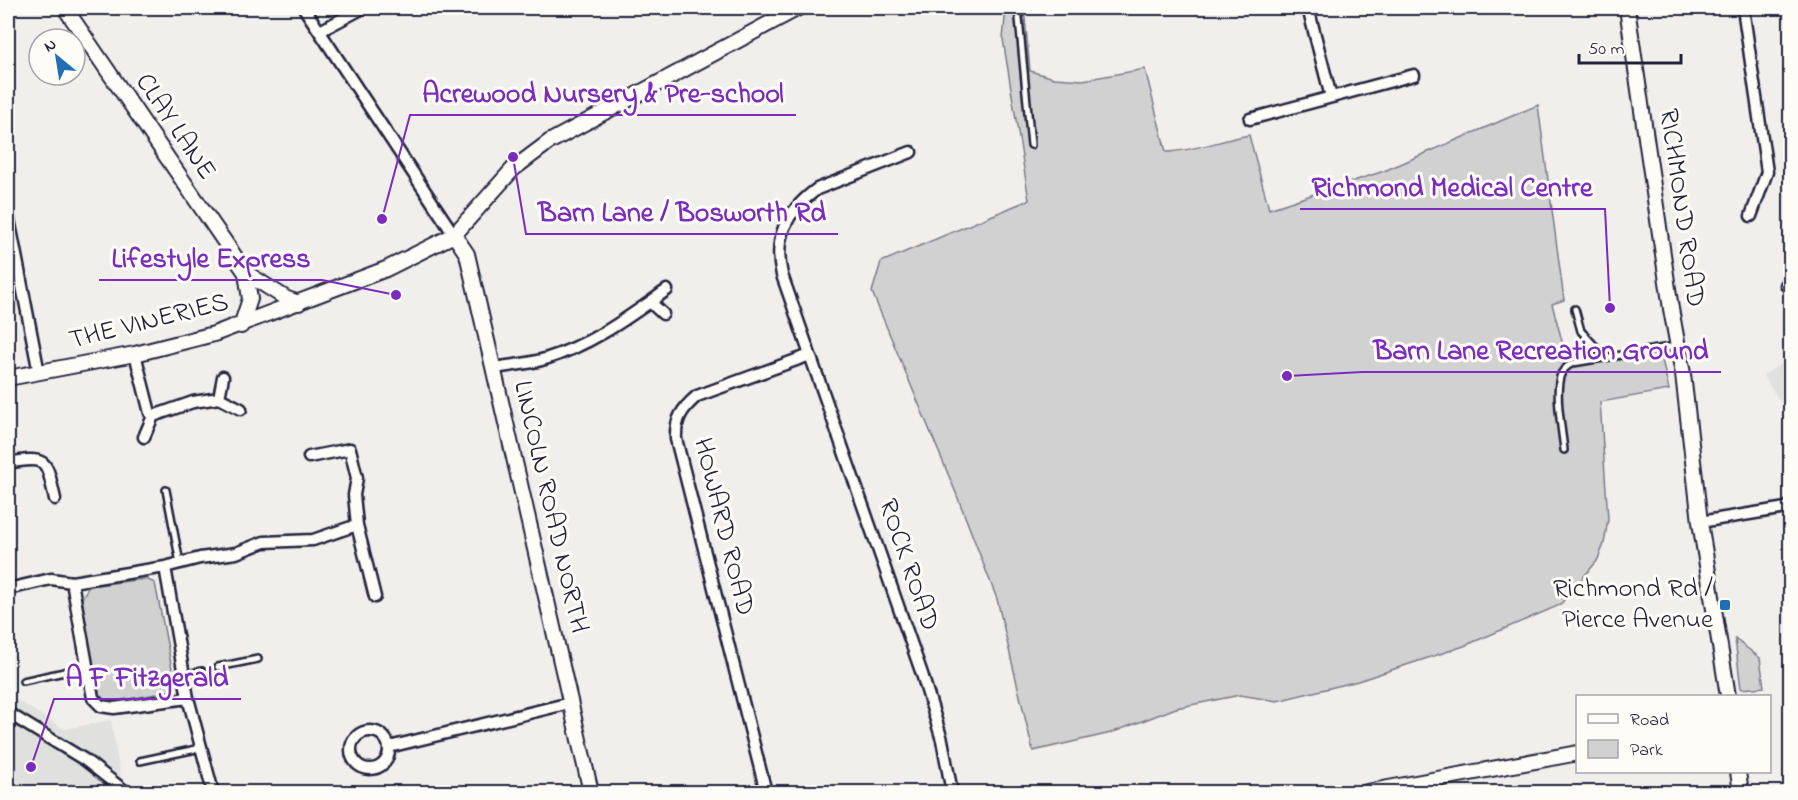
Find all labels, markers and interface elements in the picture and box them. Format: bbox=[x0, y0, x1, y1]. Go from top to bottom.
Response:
north arrow bbox=[27, 27, 87, 87]
scale bar bbox=[1579, 27, 1681, 65]
text: N bbox=[40, 33, 61, 59]
text: 50 m bbox=[1588, 37, 1625, 63]
street label: CLAY LANE bbox=[125, 66, 225, 188]
callout: Acrewood Nursery & Pre-school bbox=[410, 69, 796, 115]
text: Acrewood Nursery & Pre-school bbox=[422, 75, 784, 116]
street label: RICHMOND ROAD bbox=[1648, 106, 1714, 310]
callout: Richmond Medical Centre bbox=[1300, 163, 1605, 209]
text: Richmond Medical Centre bbox=[1311, 169, 1594, 210]
callout: Barn Lane / Bosworth Rd bbox=[526, 188, 838, 234]
text: Barn Lane / Bosworth Rd bbox=[536, 194, 826, 235]
callout: Lifestyle Express bbox=[99, 234, 322, 280]
text: Lifestyle Express bbox=[112, 240, 310, 281]
street label: THE VINERIES bbox=[65, 283, 233, 361]
callout: Barn Lane Recreation Ground bbox=[1362, 326, 1721, 372]
text: Barn Lane Recreation Ground bbox=[1371, 332, 1709, 373]
street label: LINCOLN ROAD NORTH bbox=[502, 377, 598, 637]
street label: HOWARD ROAD bbox=[682, 434, 764, 620]
street label: ROCK ROAD bbox=[867, 494, 949, 636]
place label: Richmond Rd / Pierce Avenue bbox=[1553, 570, 1714, 640]
marker: Richmond Rd / Pierce Avenue bbox=[1718, 598, 1732, 612]
callout: A F Fitzgerald bbox=[54, 653, 241, 699]
text: A F Fitzgerald bbox=[65, 659, 229, 701]
legend bbox=[1576, 695, 1771, 773]
text: Road bbox=[1630, 708, 1669, 734]
text: Park bbox=[1630, 738, 1663, 764]

